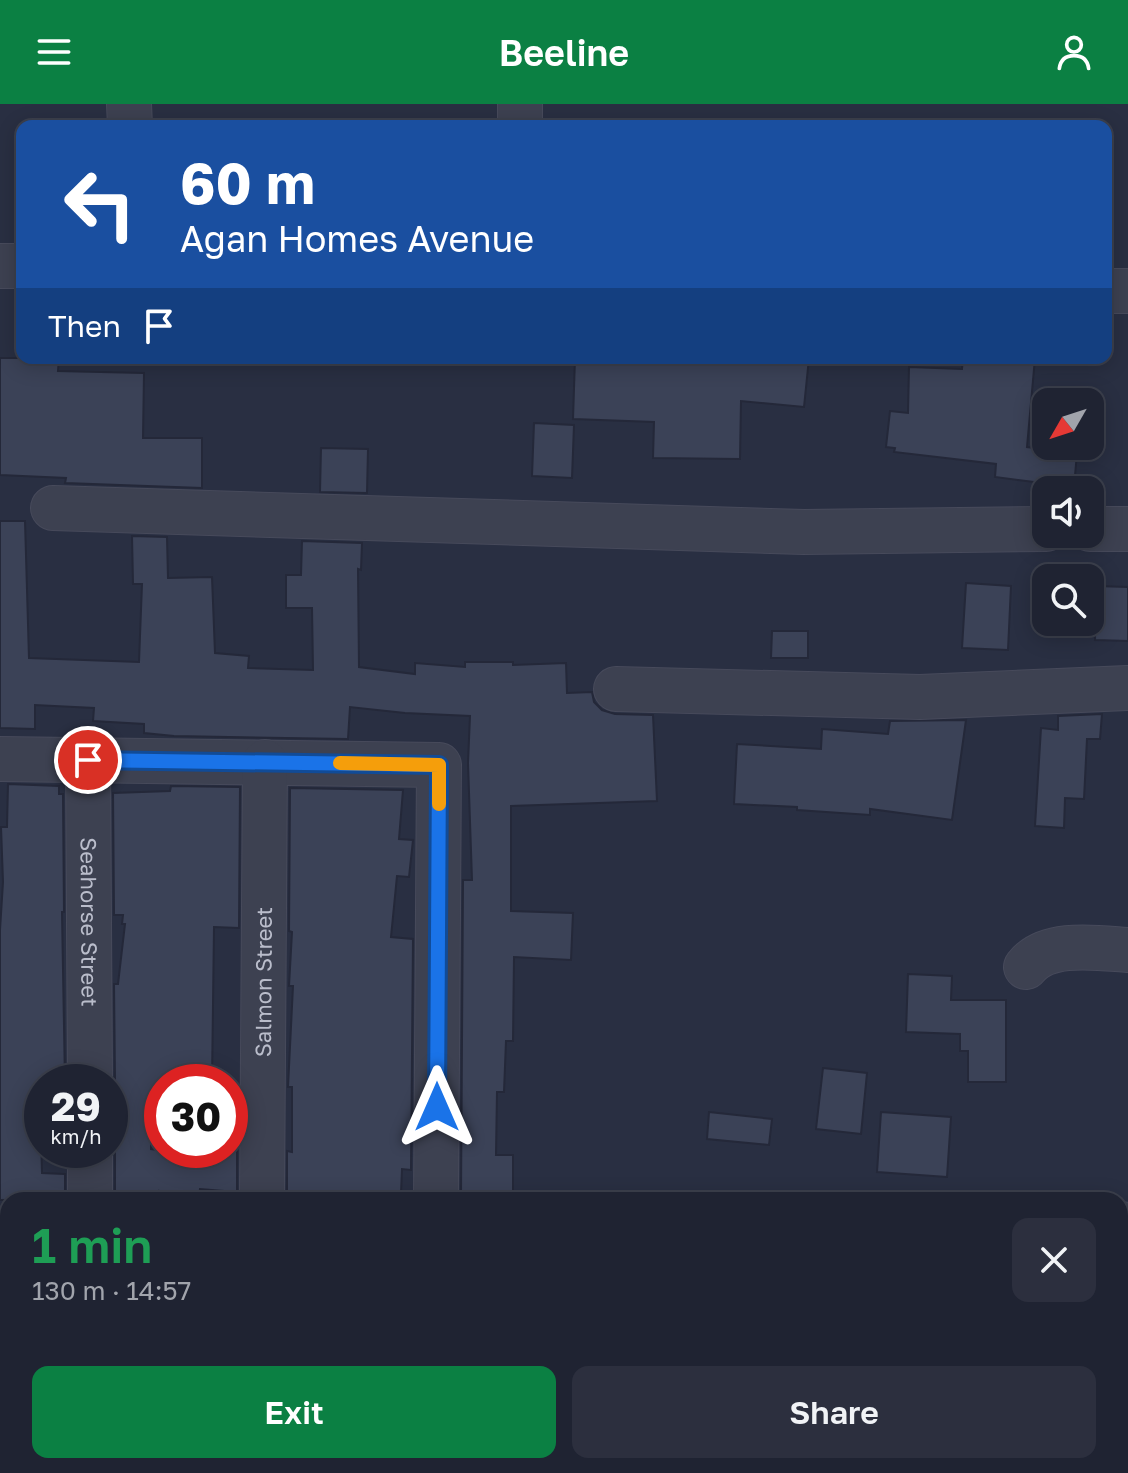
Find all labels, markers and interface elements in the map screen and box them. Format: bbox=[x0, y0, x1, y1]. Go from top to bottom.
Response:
icon: menu bbox=[32, 30, 76, 74]
icon: person bbox=[1052, 30, 1096, 74]
text: Beeline bbox=[499, 31, 629, 74]
text: 60 m bbox=[180, 149, 315, 216]
icon: left bbox=[48, 152, 152, 256]
text: Agan Homes Avenue bbox=[180, 217, 534, 260]
icon: arrive bbox=[137, 304, 181, 348]
text: Then bbox=[48, 308, 121, 344]
north arrow bbox=[1032, 388, 1104, 460]
map controls bbox=[1032, 388, 1104, 636]
button: sound bbox=[1032, 476, 1104, 548]
button: search bbox=[1032, 564, 1104, 636]
pin bbox=[54, 726, 122, 794]
icon: arrive bbox=[66, 738, 110, 782]
street label: Seahorse Street bbox=[75, 837, 104, 1007]
street label: Salmon Street bbox=[249, 907, 277, 1057]
speed limit sign: 30 bbox=[144, 1064, 248, 1168]
position arrow bbox=[395, 1065, 479, 1149]
text: 29 bbox=[51, 1082, 101, 1130]
text: km/h bbox=[51, 1124, 101, 1148]
text: 1 min bbox=[32, 1216, 152, 1274]
button: close bbox=[1012, 1218, 1096, 1302]
text: 130 m · 14:57 bbox=[32, 1275, 191, 1306]
button: Exit bbox=[32, 1366, 556, 1458]
button: Share bbox=[572, 1366, 1096, 1458]

